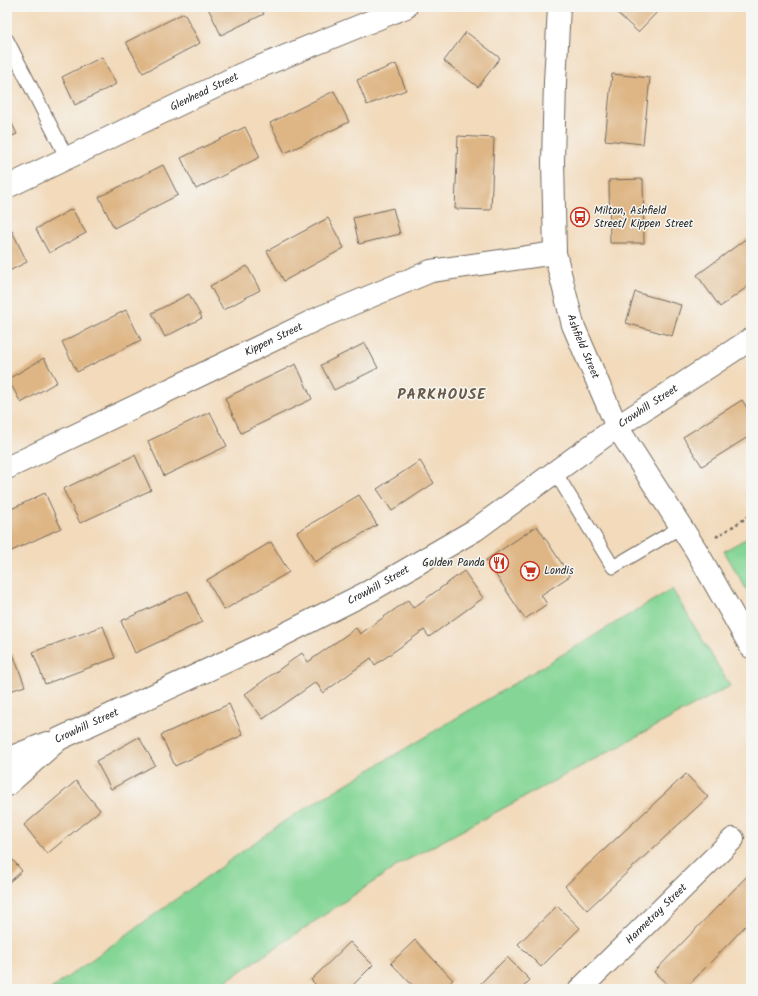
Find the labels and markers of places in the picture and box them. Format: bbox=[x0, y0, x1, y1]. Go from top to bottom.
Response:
place label: Milton, Ashfield Street/ Kippen Street bbox=[594, 202, 694, 233]
bus stop icon: Milton, Ashfield Street/ Kippen Street bbox=[569, 206, 591, 228]
restaurant icon: Golden Panda bbox=[488, 552, 510, 574]
place label: Golden Panda bbox=[422, 554, 485, 572]
supermarket icon: Londis bbox=[519, 560, 541, 582]
place label: Londis bbox=[544, 562, 574, 580]

